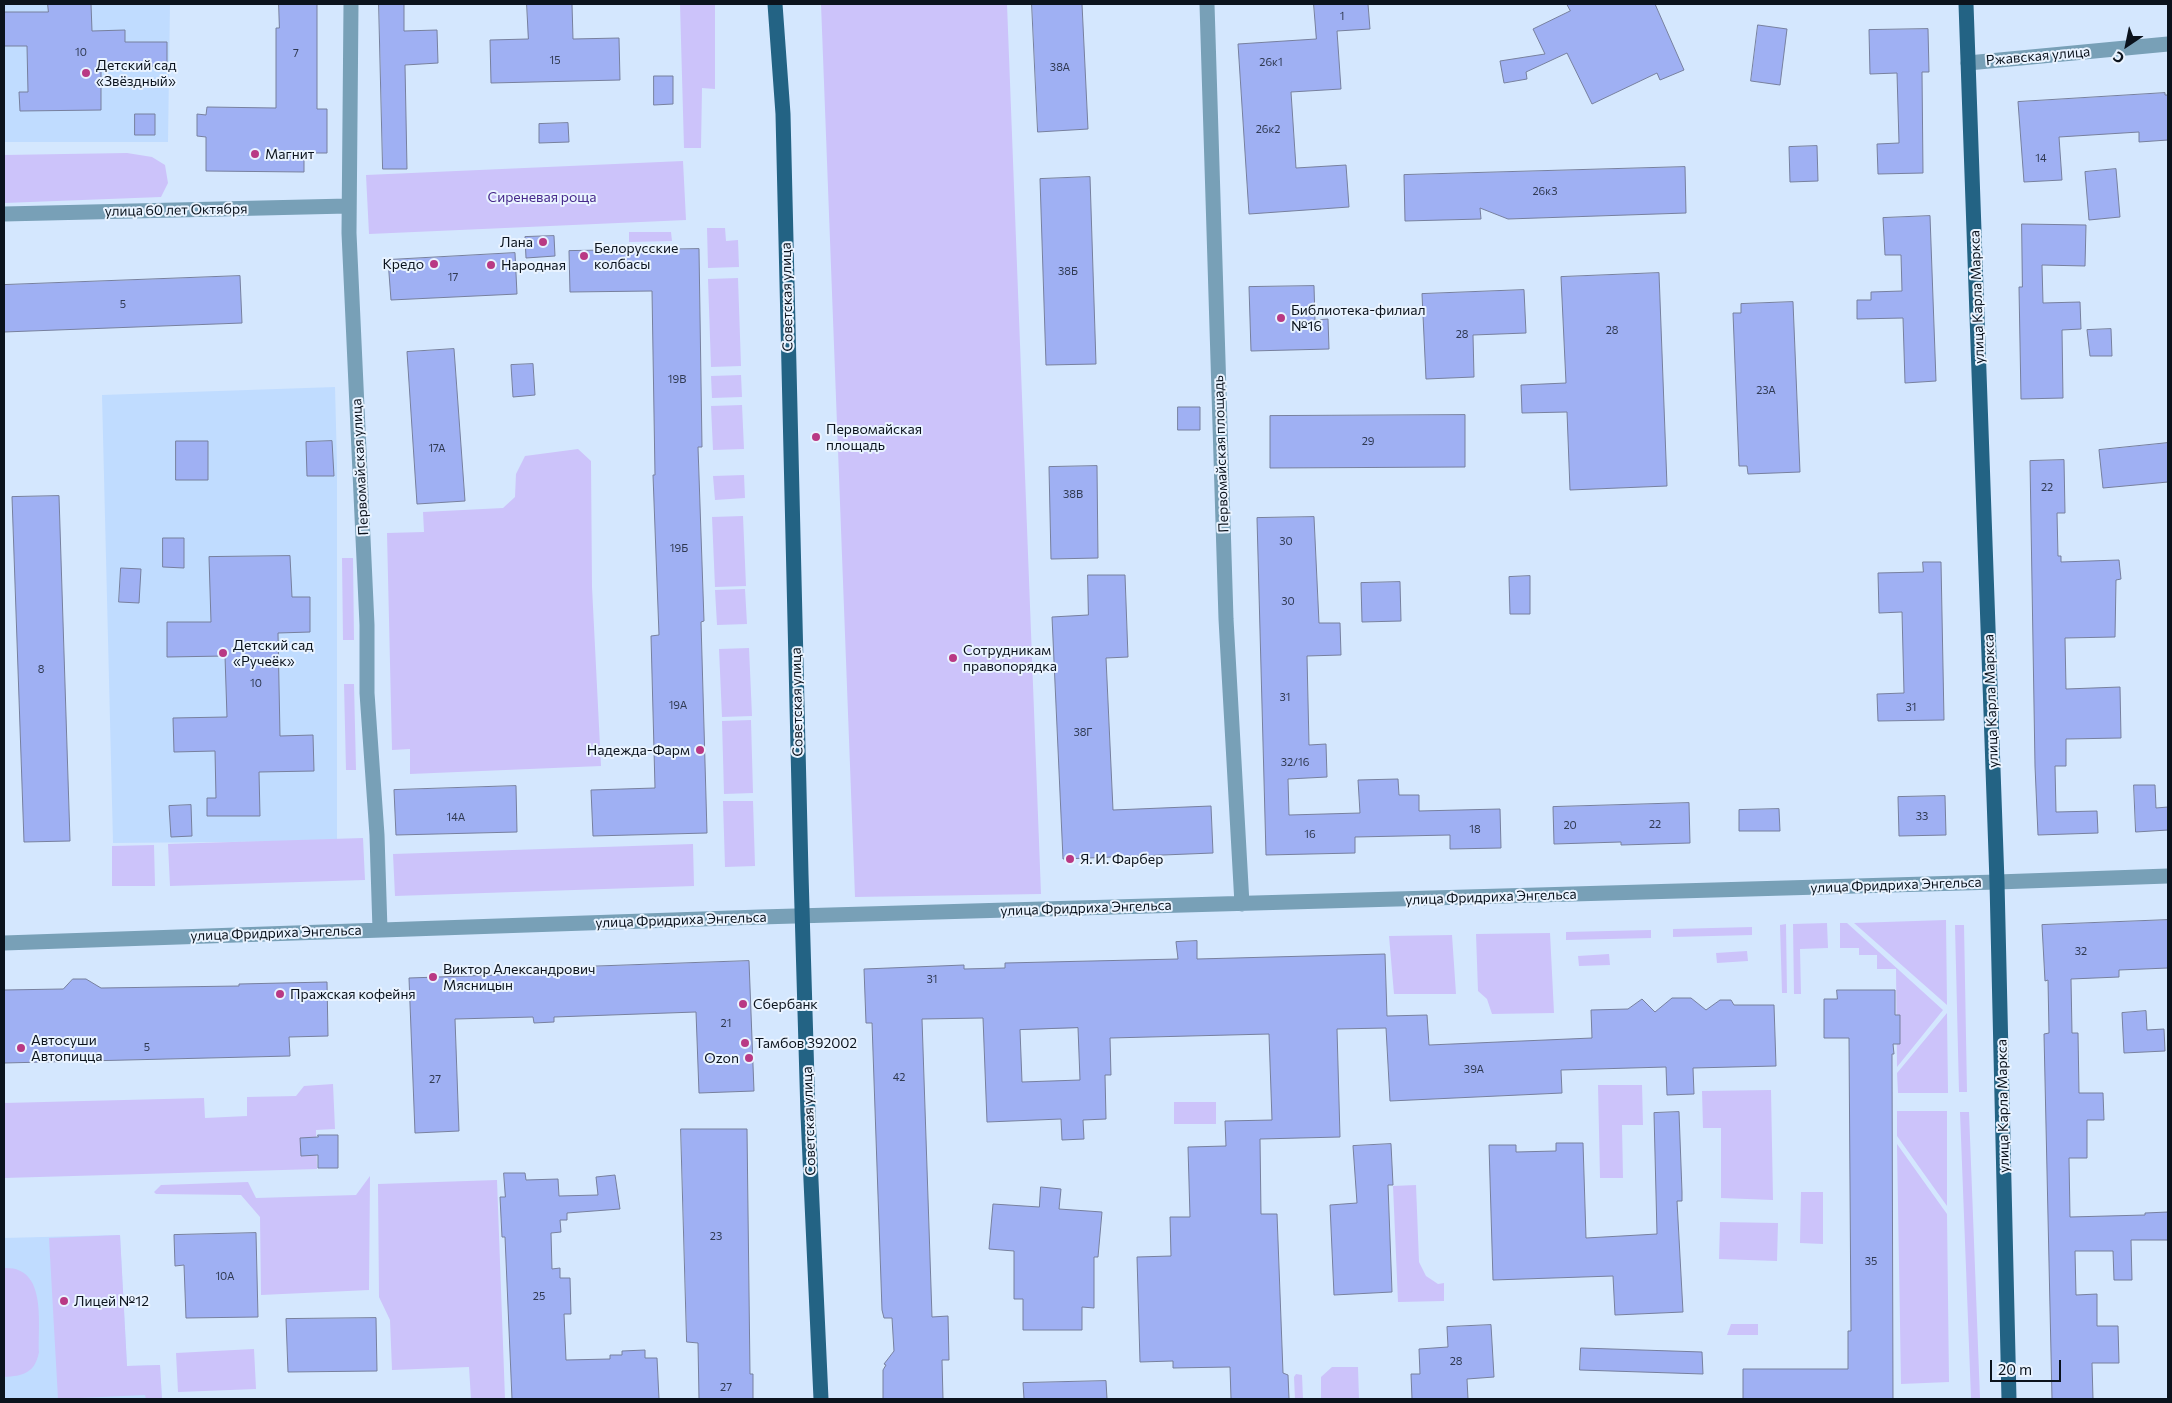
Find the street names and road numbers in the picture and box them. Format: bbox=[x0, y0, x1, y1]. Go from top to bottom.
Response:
street label: Ржавская улица bbox=[1985, 43, 2091, 69]
street label: улица 60 лет Октября bbox=[104, 200, 248, 220]
street label: улица Карла Маркса bbox=[1966, 230, 1988, 364]
street label: Советская улица bbox=[778, 242, 796, 352]
street label: Первомайская площадь bbox=[1210, 375, 1232, 533]
street label: Первомайская улица bbox=[348, 398, 372, 536]
street label: улица Карла Маркса bbox=[1980, 634, 2002, 768]
street label: Советская улица bbox=[788, 647, 806, 757]
street label: улица Фридриха Энгельса bbox=[1810, 874, 1982, 896]
street label: улица Фридриха Энгельса bbox=[1405, 886, 1577, 908]
street label: улица Фридриха Энгельса bbox=[1000, 897, 1172, 919]
street label: улица Фридриха Энгельса bbox=[595, 909, 767, 931]
street label: улица Фридриха Энгельса bbox=[190, 922, 362, 944]
street label: улица Карла Маркса bbox=[1993, 1039, 2013, 1173]
street label: Советская улица bbox=[799, 1066, 819, 1176]

